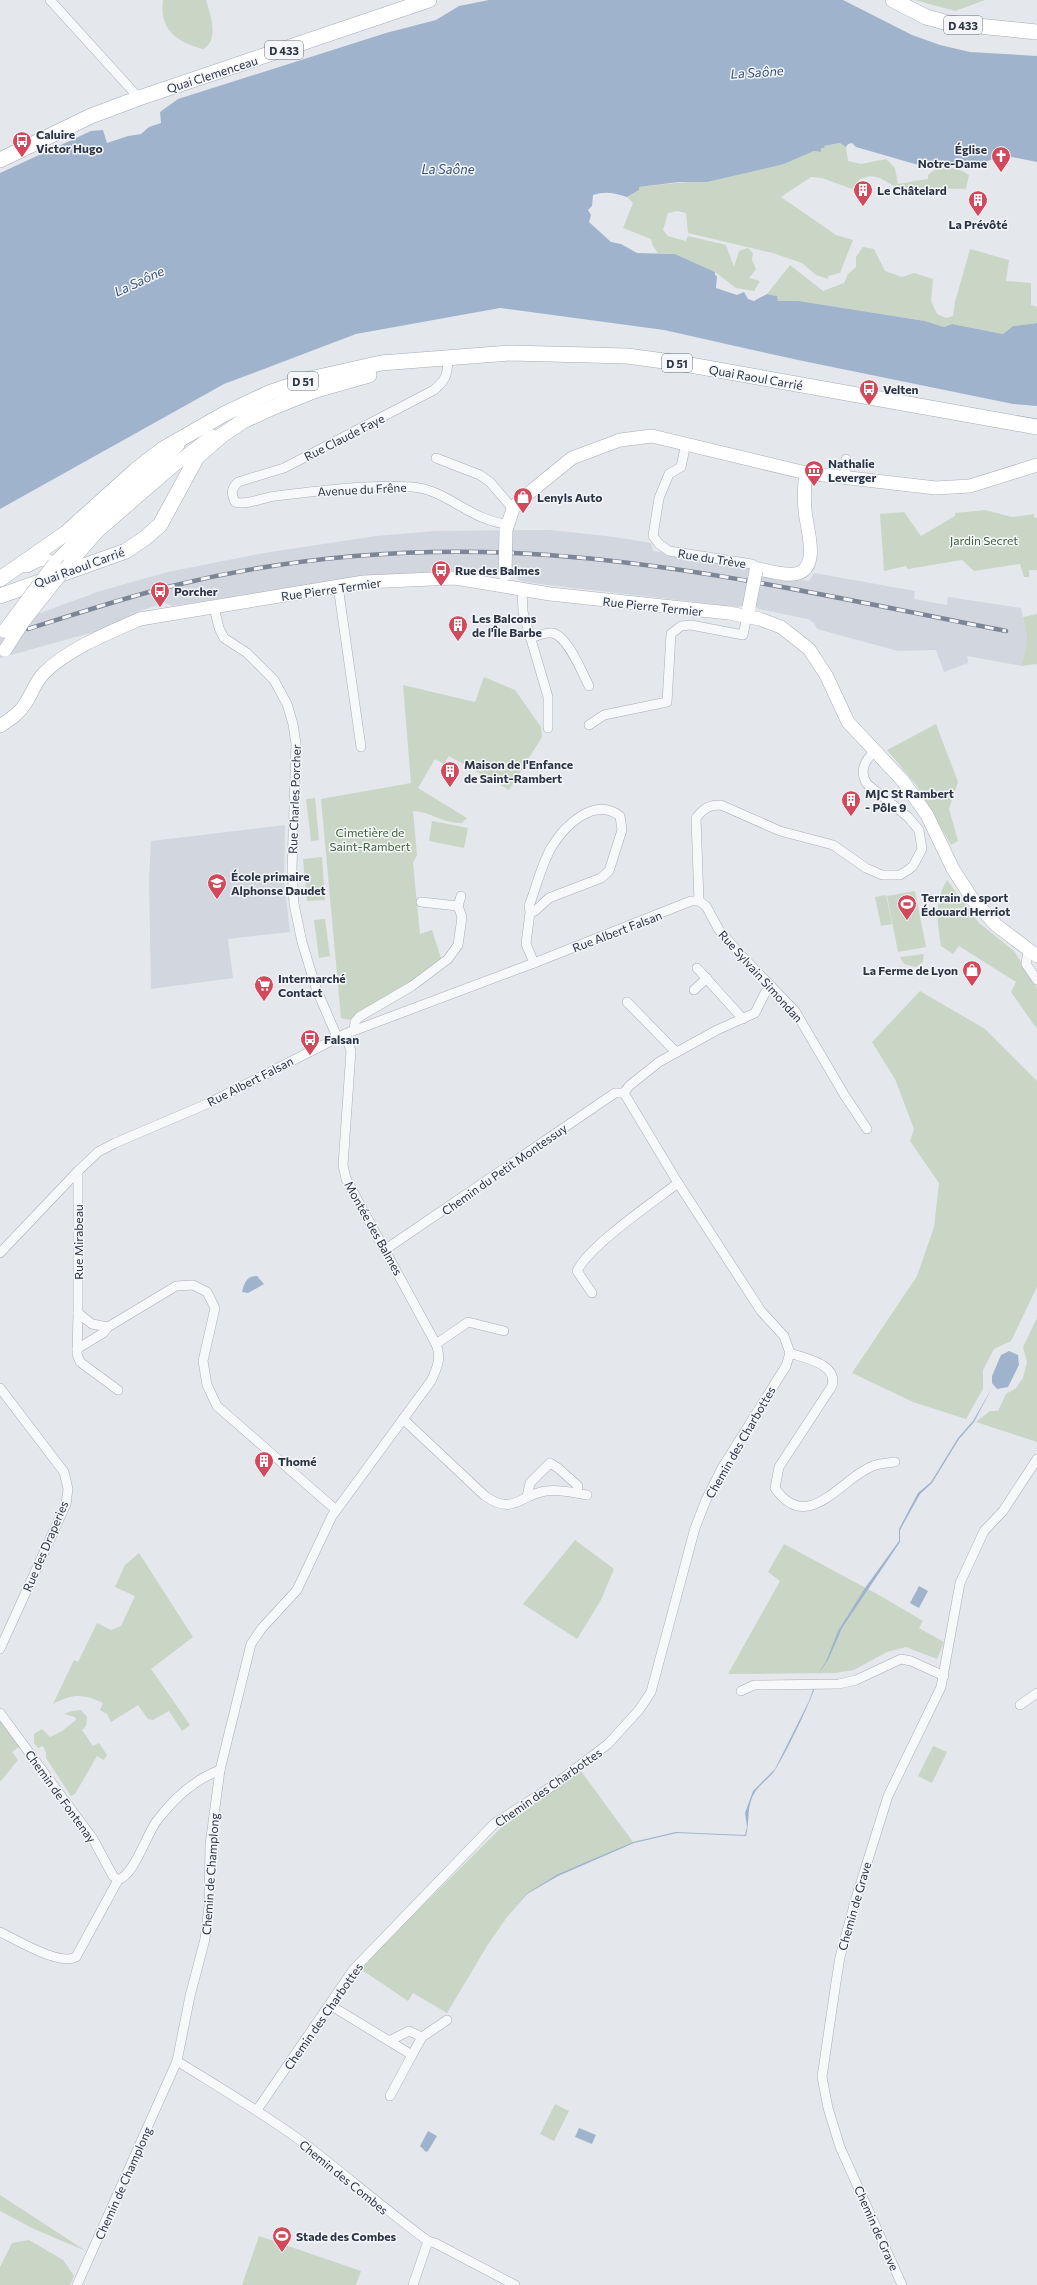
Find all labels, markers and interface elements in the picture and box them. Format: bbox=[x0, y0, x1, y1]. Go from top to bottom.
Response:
road number: D 433 bbox=[944, 16, 982, 34]
road number: D 433 bbox=[265, 41, 303, 59]
street label: Quai Clemenceau bbox=[165, 53, 259, 95]
water label: La Saône bbox=[730, 62, 784, 82]
place label: Caluire Victor Hugo bbox=[36, 127, 103, 155]
bus stop icon: Caluire Victor Hugo bbox=[11, 130, 33, 158]
place label: Église Notre-Dame bbox=[918, 142, 987, 170]
church icon: Église Notre-Dame bbox=[990, 145, 1012, 173]
water label: La Saône bbox=[421, 161, 475, 177]
building icon: Le Châtelard bbox=[852, 179, 874, 207]
place label: Le Châtelard bbox=[877, 183, 947, 197]
building icon: La Prévôté bbox=[967, 189, 989, 217]
place label: La Prévôté bbox=[948, 217, 1008, 231]
water label: La Saône bbox=[111, 262, 167, 299]
road number: D 51 bbox=[662, 354, 692, 372]
street label: Quai Raoul Carrié bbox=[708, 362, 804, 392]
road number: D 51 bbox=[288, 372, 318, 390]
bus stop icon: Velten bbox=[858, 378, 880, 406]
place label: Velten bbox=[883, 382, 919, 396]
street label: Rue Claude Faye bbox=[302, 411, 386, 463]
place label: Nathalie Leverger bbox=[828, 456, 876, 484]
museum icon: Nathalie Leverger bbox=[803, 459, 825, 487]
street label: Avenue du Frêne bbox=[317, 480, 407, 498]
shop icon: Lenyls Auto bbox=[512, 486, 534, 514]
place label: Lenyls Auto bbox=[537, 490, 602, 504]
park label: Jardin Secret bbox=[950, 533, 1018, 548]
street label: Quai Raoul Carrié bbox=[32, 544, 126, 590]
street label: Rue du Trève bbox=[677, 546, 747, 570]
bus stop icon: Rue des Balmes bbox=[430, 559, 452, 587]
place label: Rue des Balmes bbox=[455, 563, 540, 577]
street label: Rue Pierre Termier bbox=[280, 575, 382, 603]
bus stop icon: Porcher bbox=[149, 580, 171, 608]
place label: Porcher bbox=[174, 584, 218, 598]
street label: Rue Pierre Termier bbox=[602, 594, 704, 618]
place label: Les Balcons de l'Île Barbe bbox=[472, 611, 542, 639]
building icon: Les Balcons de l'Île Barbe bbox=[447, 614, 469, 642]
street label: Rue Charles Porcher bbox=[285, 744, 303, 854]
place label: Maison de l'Enfance de Saint-Rambert bbox=[464, 757, 573, 785]
building icon: Maison de l'Enfance de Saint-Rambert bbox=[439, 760, 461, 788]
place label: MJC St Rambert - Pôle 9 bbox=[865, 786, 954, 814]
building icon: MJC St Rambert - Pôle 9 bbox=[840, 789, 862, 817]
park label: Cimetière de Saint-Rambert bbox=[329, 825, 411, 853]
place label: École primaire Alphonse Daudet bbox=[231, 869, 326, 897]
school or university icon: École primaire Alphonse Daudet bbox=[206, 872, 228, 900]
place label: Terrain de sport Édouard Herriot bbox=[921, 890, 1010, 918]
sports icon: Terrain de sport Édouard Herriot bbox=[896, 893, 918, 921]
street label: Rue Albert Falsan bbox=[570, 908, 664, 954]
street label: Rue Sylvain Simondan bbox=[716, 927, 806, 1025]
shop icon: La Ferme de Lyon bbox=[961, 959, 983, 987]
place label: La Ferme de Lyon bbox=[863, 963, 958, 977]
place label: Intermarché Contact bbox=[278, 971, 346, 999]
supermarket icon: Intermarché Contact bbox=[253, 974, 275, 1002]
bus stop icon: Falsan bbox=[299, 1028, 321, 1056]
place label: Falsan bbox=[324, 1032, 359, 1046]
street label: Rue Albert Falsan bbox=[205, 1053, 295, 1109]
street label: Chemin du Petit Montessuy bbox=[439, 1120, 569, 1218]
street label: Montée des Balmes bbox=[342, 1178, 406, 1278]
street label: Rue Mirabeau bbox=[71, 1204, 85, 1280]
street label: Chemin des Charbottes bbox=[702, 1383, 778, 1501]
building icon: Thomé bbox=[253, 1450, 275, 1478]
place label: Thomé bbox=[278, 1454, 317, 1468]
street label: Rue des Draperies bbox=[20, 1499, 70, 1593]
street label: Chemin des Charbottes bbox=[492, 1745, 604, 1829]
street label: Chemin de Fontenay bbox=[23, 1747, 99, 1845]
street label: Chemin de Champlong bbox=[199, 1812, 221, 1935]
street label: Chemin de Grave bbox=[835, 1860, 873, 1952]
street label: Chemin des Charbottes bbox=[281, 1960, 365, 2072]
street label: Chemin de Champlong bbox=[92, 2124, 154, 2242]
street label: Chemin des Combes bbox=[297, 2137, 391, 2217]
street label: Chemin de Grave bbox=[852, 2183, 902, 2273]
sports icon: Stade des Combes bbox=[271, 2225, 293, 2253]
place label: Stade des Combes bbox=[296, 2229, 397, 2243]

